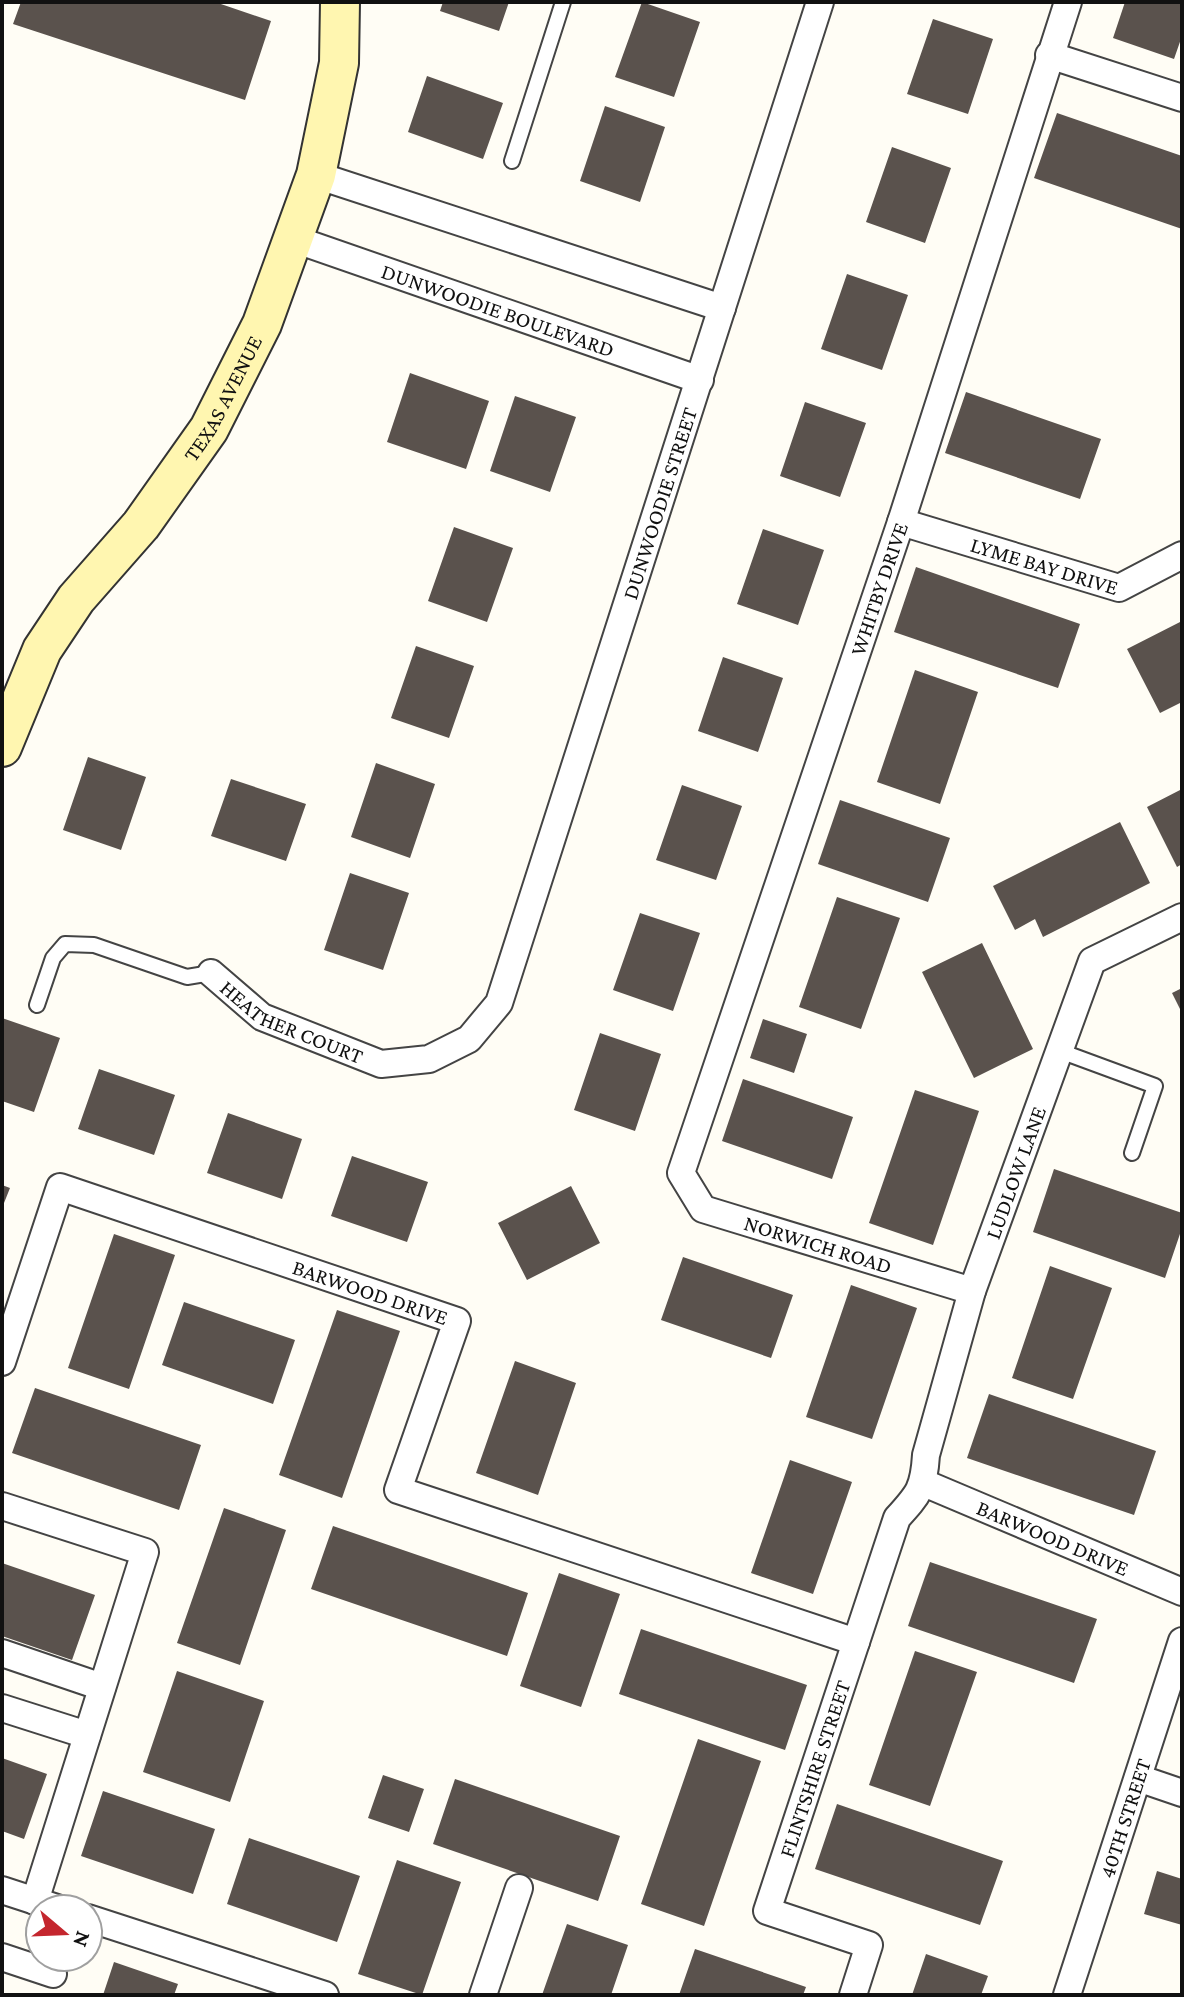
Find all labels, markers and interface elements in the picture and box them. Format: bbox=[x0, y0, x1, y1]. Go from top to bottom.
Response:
street label: DUNWOODIE BOULEVARD bbox=[378, 258, 618, 362]
street label: TEXAS AVENUE bbox=[178, 331, 267, 466]
street label: DUNWOODIE STREET bbox=[617, 404, 702, 603]
street label: WHITBY DRIVE bbox=[845, 519, 913, 659]
street label: LYME BAY DRIVE bbox=[967, 532, 1121, 600]
street label: HEATHER COURT bbox=[215, 975, 367, 1069]
street label: LUDLOW LANE bbox=[980, 1103, 1051, 1242]
street label: NORWICH ROAD bbox=[741, 1210, 895, 1279]
street label: BARWOOD DRIVE bbox=[289, 1254, 451, 1330]
street label: BARWOOD DRIVE bbox=[973, 1495, 1132, 1581]
street label: FLINTSHIRE STREET bbox=[774, 1677, 855, 1860]
street label: 40TH STREET bbox=[1094, 1755, 1156, 1881]
north arrow bbox=[24, 1893, 104, 1973]
text: N bbox=[68, 1928, 97, 1951]

